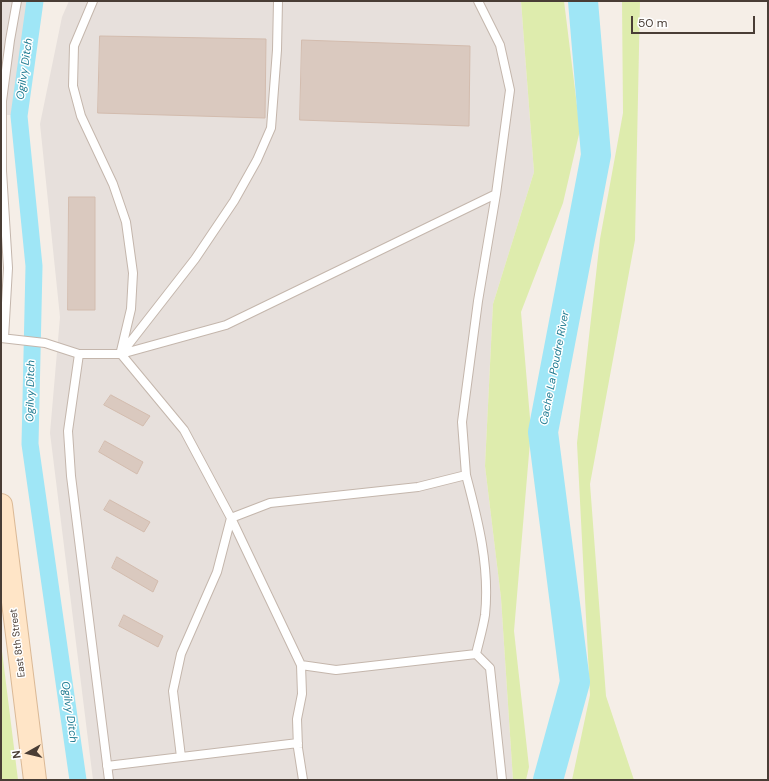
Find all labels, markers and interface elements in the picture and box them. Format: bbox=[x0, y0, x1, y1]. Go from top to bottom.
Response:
scale bar bbox=[633, 8, 757, 34]
text: 50 m bbox=[638, 15, 667, 31]
water label: Ogilvy Ditch bbox=[14, 37, 36, 101]
water label: Cache La Poudre River bbox=[538, 310, 572, 426]
water label: Ogilvy Ditch bbox=[24, 360, 38, 422]
street label: East 8th Street bbox=[8, 608, 28, 678]
water label: Ogilvy Ditch bbox=[58, 680, 80, 744]
north arrow bbox=[8, 733, 48, 773]
text: N bbox=[9, 750, 24, 760]

